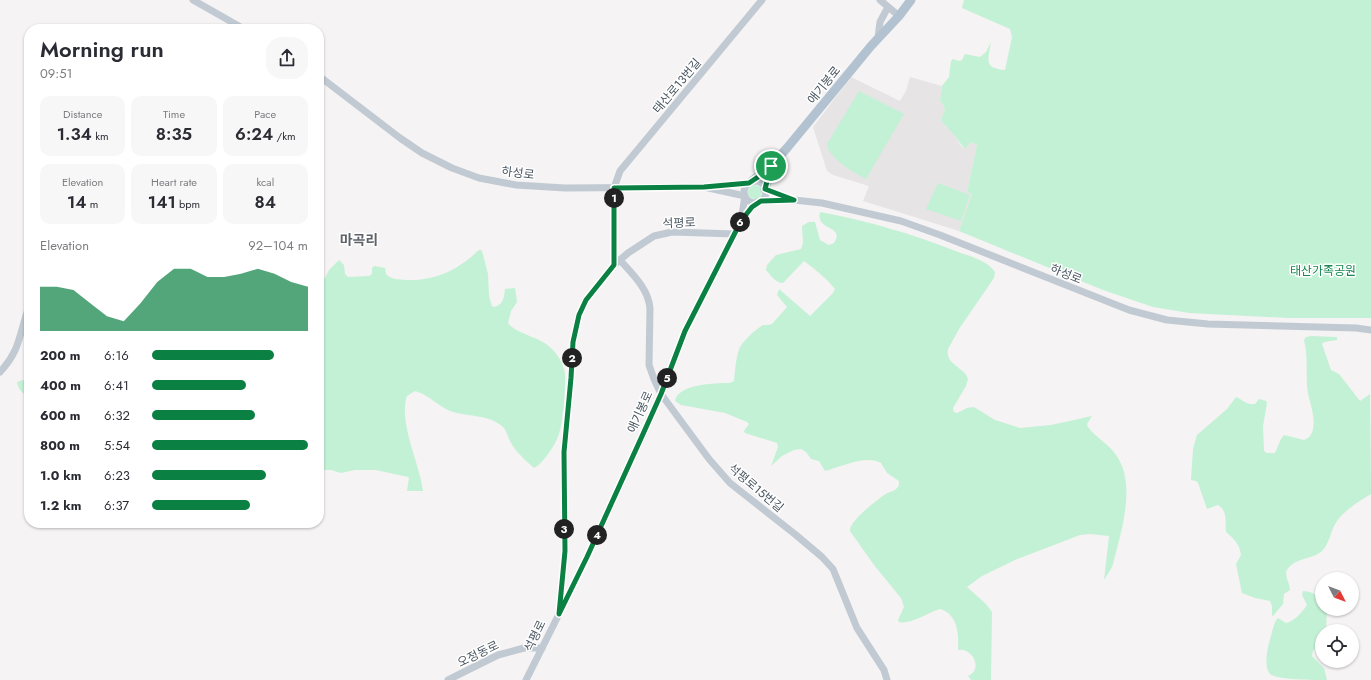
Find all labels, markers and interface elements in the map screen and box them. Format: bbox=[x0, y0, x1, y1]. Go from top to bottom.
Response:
text: Morning run bbox=[40, 33, 164, 65]
button: share bbox=[266, 37, 308, 79]
street label: 태산로13번길 bbox=[649, 54, 705, 118]
street label: 애기봉로 bbox=[803, 62, 845, 108]
text: 09:51 bbox=[40, 64, 72, 83]
text: Distance bbox=[63, 106, 102, 122]
text: Time bbox=[163, 106, 185, 122]
text: Pace bbox=[254, 106, 276, 122]
text: 1.34 bbox=[57, 122, 92, 146]
text: 8:35 bbox=[156, 122, 192, 146]
text: 6:24 bbox=[235, 122, 273, 146]
text: km bbox=[92, 128, 109, 144]
text: /km bbox=[273, 128, 296, 144]
pin bbox=[754, 149, 788, 183]
icon: arrive bbox=[760, 155, 782, 177]
street label: 하성로 bbox=[500, 162, 536, 184]
text: Elevation bbox=[62, 174, 103, 190]
text: Heart rate bbox=[151, 174, 197, 190]
text: kcal bbox=[256, 174, 274, 190]
pin: 1 bbox=[604, 188, 624, 208]
text: 14 bbox=[67, 190, 87, 214]
text: 141 bbox=[148, 190, 176, 214]
text: 84 bbox=[255, 190, 276, 214]
text: 1 bbox=[611, 190, 617, 206]
text: m bbox=[87, 196, 98, 212]
text: bpm bbox=[176, 196, 200, 212]
pin: 6 bbox=[730, 212, 750, 232]
street label: 석평로 bbox=[662, 213, 696, 233]
text: 6 bbox=[736, 214, 744, 230]
district label: 마곡리 bbox=[340, 230, 378, 250]
text: Elevation bbox=[40, 236, 89, 255]
text: 92–104 m bbox=[248, 236, 308, 255]
street label: 하성로 bbox=[1047, 259, 1085, 289]
park label: 태산가족공원 bbox=[1290, 262, 1356, 280]
text: 200 m bbox=[40, 346, 80, 365]
text: 6:16 bbox=[104, 346, 129, 365]
pin: 2 bbox=[562, 348, 582, 368]
text: 2 bbox=[568, 350, 576, 366]
pin: 5 bbox=[657, 368, 677, 388]
text: 5 bbox=[663, 370, 671, 386]
text: 400 m bbox=[40, 376, 81, 395]
text: 6:41 bbox=[104, 376, 129, 395]
street label: 애기봉로 bbox=[623, 388, 657, 436]
text: 600 m bbox=[40, 406, 80, 425]
text: 6:32 bbox=[104, 406, 130, 425]
text: 800 m bbox=[40, 436, 80, 455]
text: 5:54 bbox=[104, 436, 130, 455]
street label: 석평로15번길 bbox=[724, 459, 788, 517]
text: 1.0 km bbox=[40, 466, 81, 485]
text: 6:23 bbox=[104, 466, 130, 485]
text: 1.2 km bbox=[40, 496, 81, 515]
text: 6:37 bbox=[104, 496, 129, 515]
pin: 3 bbox=[554, 519, 574, 539]
text: 3 bbox=[561, 521, 567, 537]
pin: 4 bbox=[587, 525, 607, 545]
text: 4 bbox=[593, 527, 601, 543]
north arrow bbox=[1315, 572, 1359, 616]
map controls bbox=[1315, 572, 1359, 668]
street label: 석평로 bbox=[520, 617, 550, 655]
button: locate bbox=[1315, 624, 1359, 668]
street label: 오정동로 bbox=[454, 636, 502, 672]

